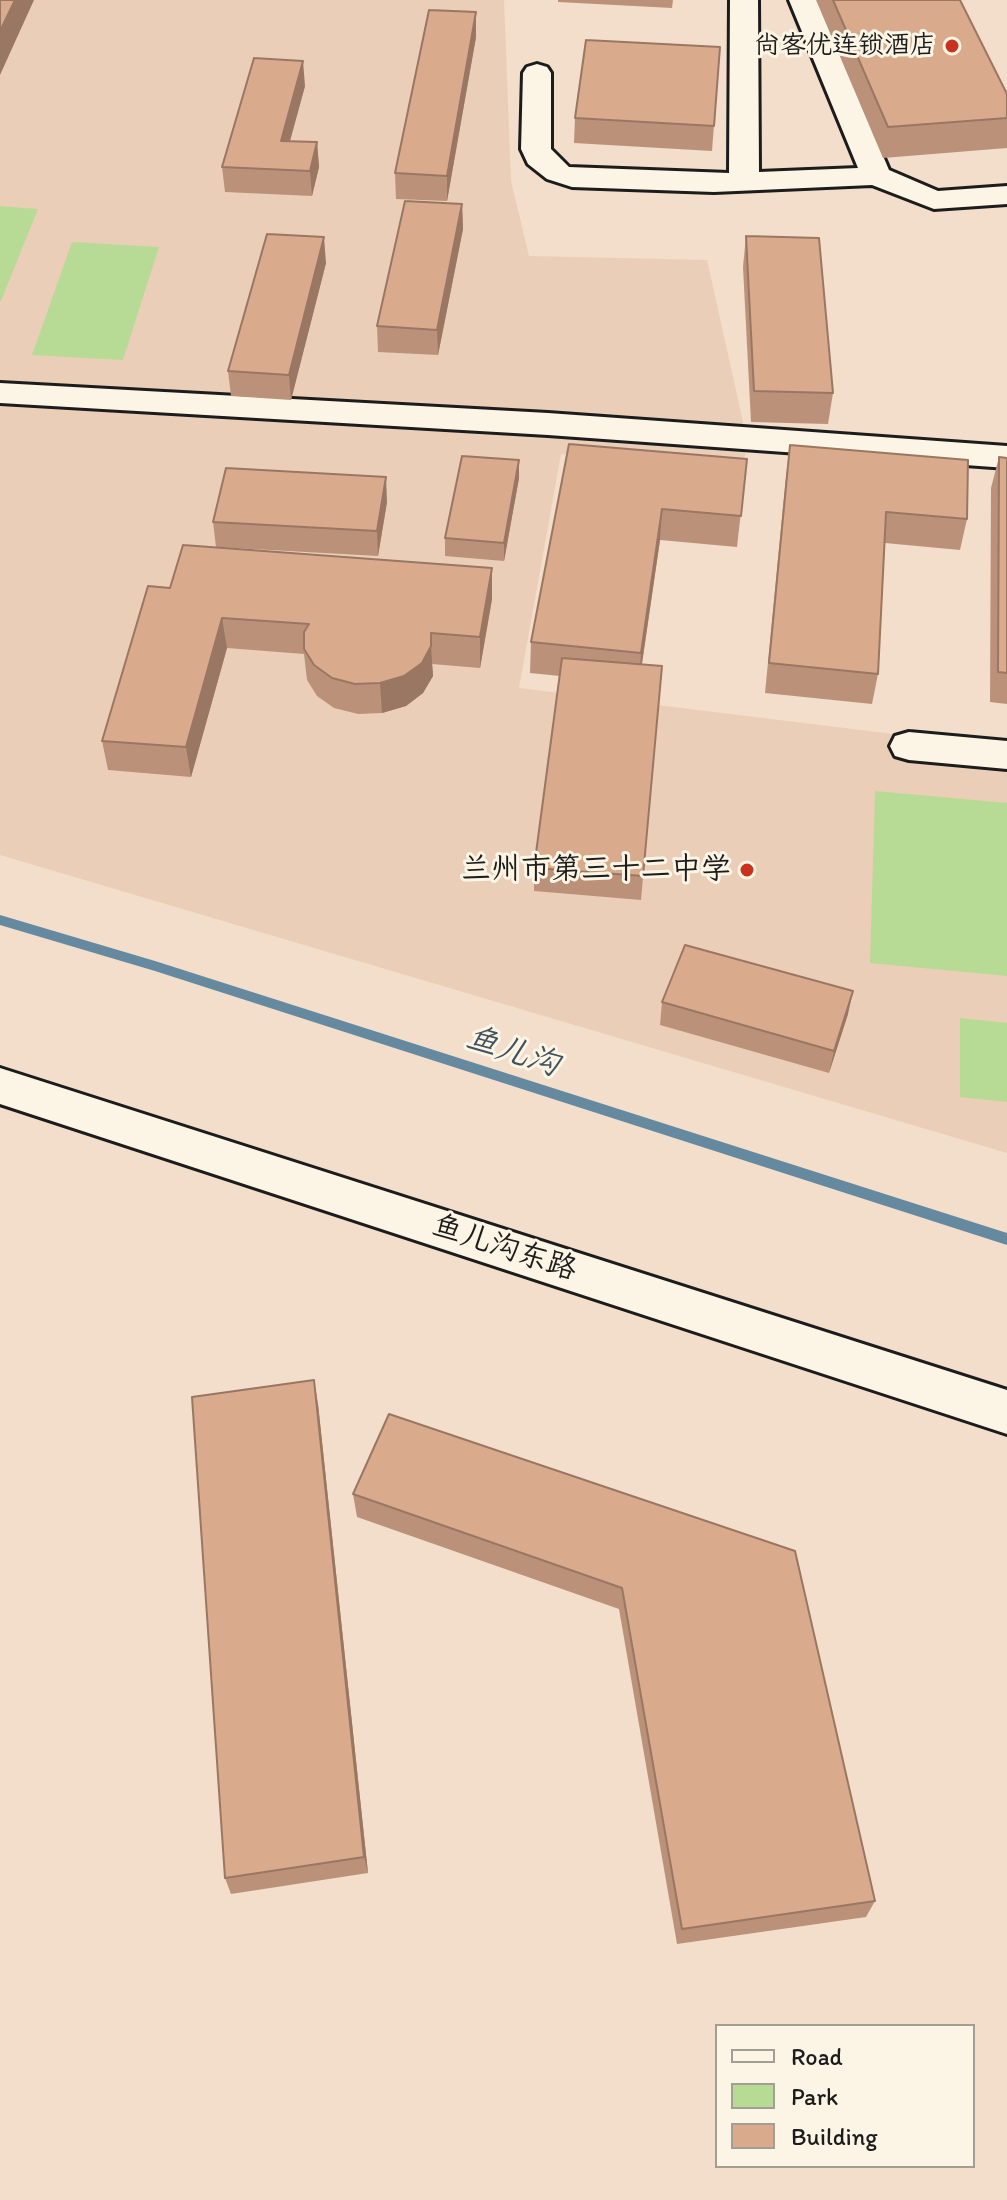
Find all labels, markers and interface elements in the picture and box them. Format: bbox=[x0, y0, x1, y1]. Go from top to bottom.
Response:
place label: 尚客优连锁酒店 bbox=[754, 30, 936, 62]
marker: 尚客优连锁酒店 bbox=[943, 37, 961, 55]
place label: 兰州市第三十二中学 bbox=[461, 852, 731, 888]
marker: 兰州市第三十二中学 bbox=[738, 861, 756, 879]
water label: 鱼儿沟 bbox=[460, 1020, 564, 1086]
street label: 鱼儿沟东路 bbox=[427, 1209, 581, 1289]
legend bbox=[715, 2024, 975, 2168]
text: Road bbox=[791, 2042, 843, 2071]
text: Park bbox=[791, 2082, 838, 2111]
text: Building bbox=[791, 2122, 878, 2151]

